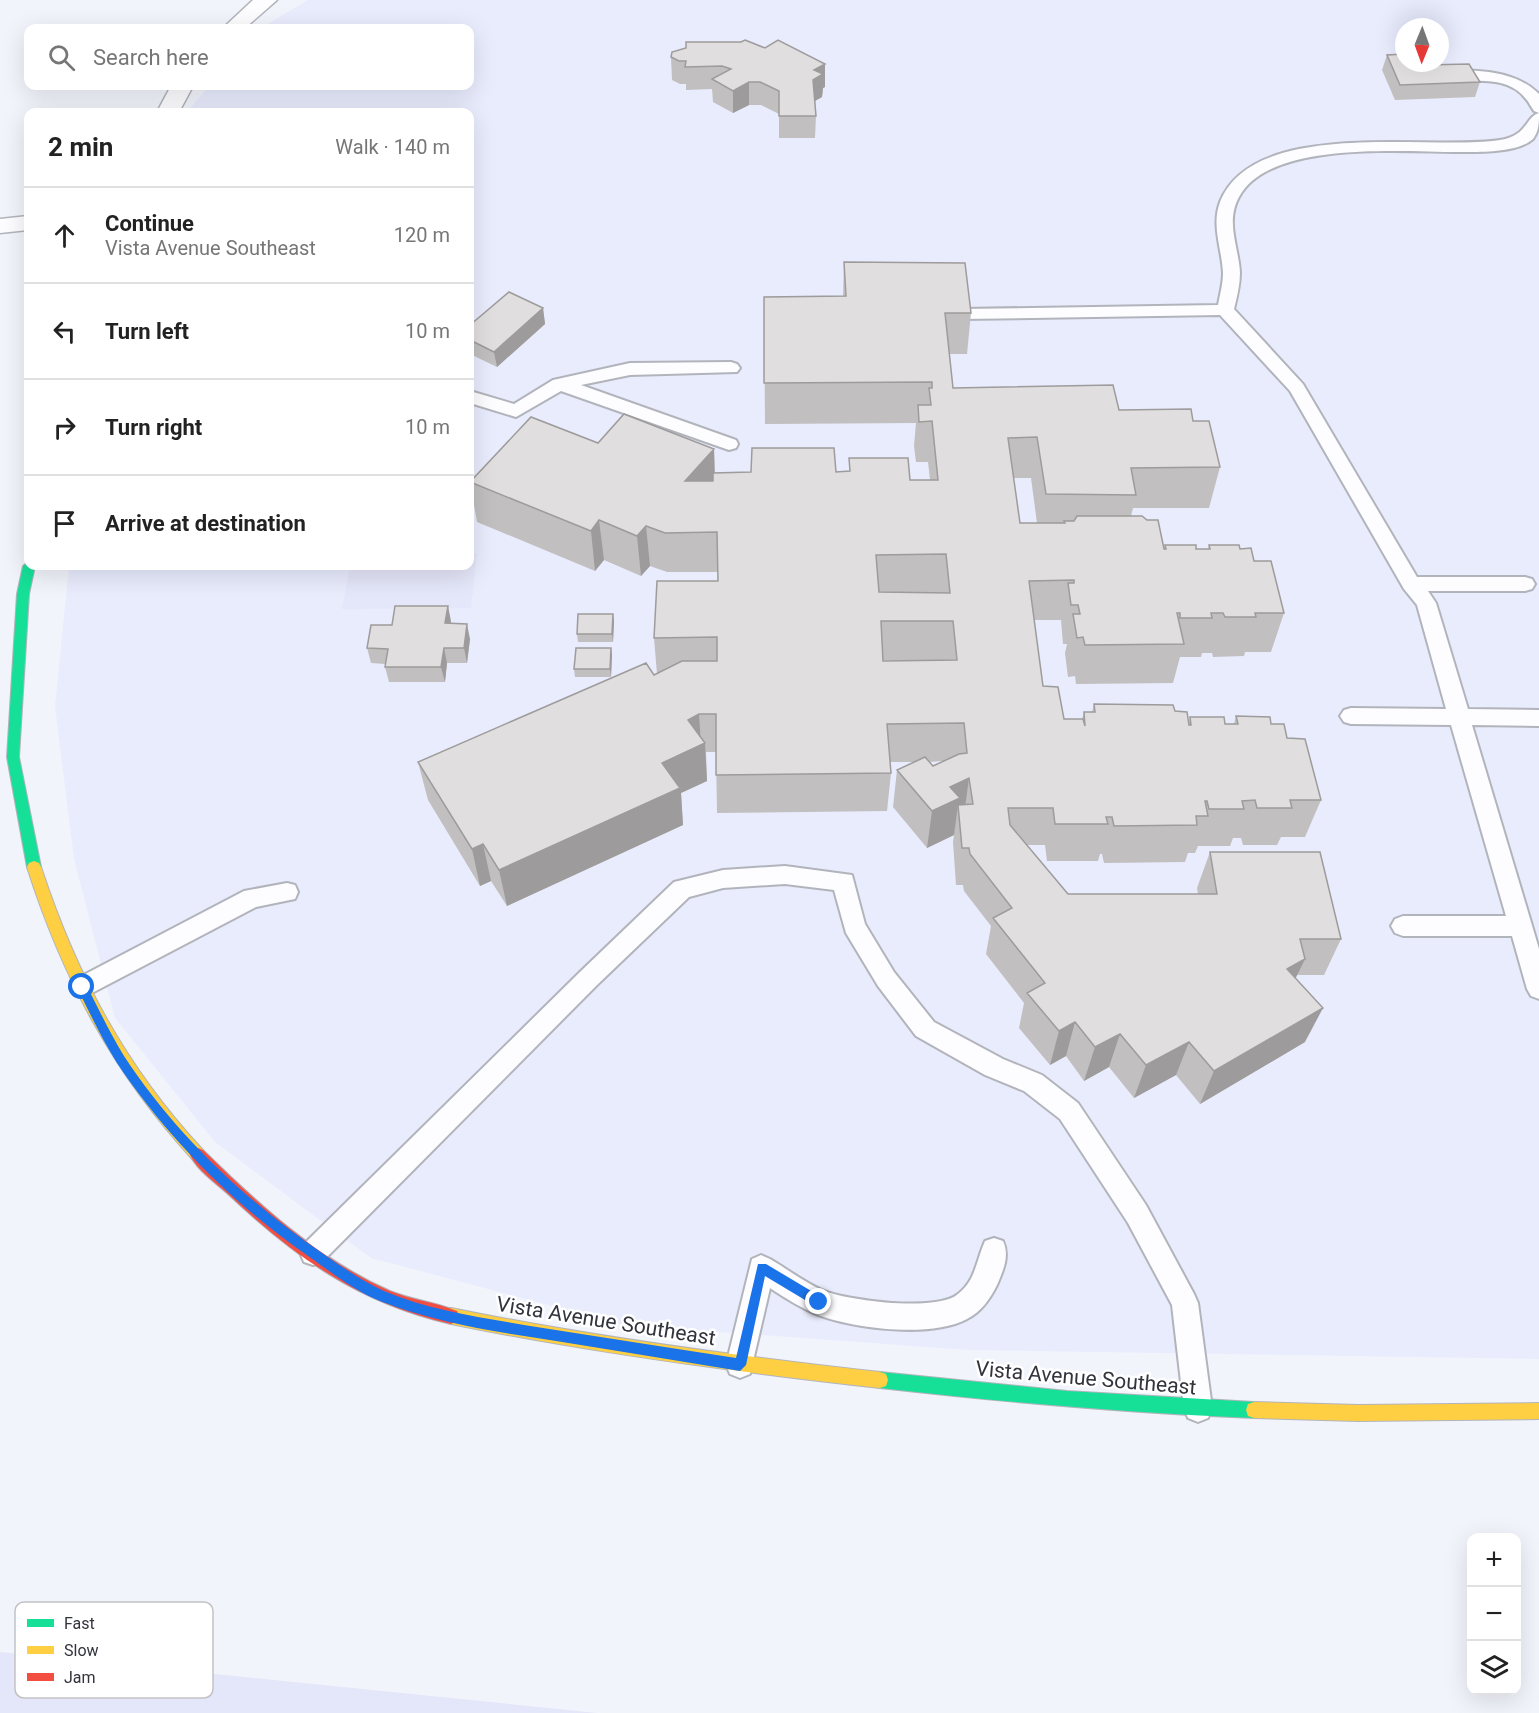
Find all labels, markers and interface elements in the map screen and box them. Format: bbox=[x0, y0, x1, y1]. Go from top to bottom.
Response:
north arrow bbox=[1395, 18, 1449, 72]
search box bbox=[24, 24, 474, 90]
icon: search bbox=[45, 41, 78, 74]
text: Search here bbox=[93, 45, 209, 70]
text: 2 min bbox=[48, 132, 113, 162]
text: Walk · 140 m bbox=[335, 135, 450, 159]
text: Continue bbox=[105, 211, 194, 236]
icon: ahead bbox=[48, 219, 81, 252]
text: 120 m bbox=[394, 223, 450, 247]
text: Vista Avenue Southeast bbox=[105, 236, 316, 260]
icon: left bbox=[48, 315, 81, 348]
text: Turn left bbox=[105, 319, 189, 344]
text: 10 m bbox=[405, 319, 450, 343]
icon: right bbox=[48, 411, 81, 444]
text: Turn right bbox=[105, 415, 202, 440]
text: 10 m bbox=[405, 415, 450, 439]
icon: arrive bbox=[48, 507, 81, 540]
text: Arrive at destination bbox=[105, 511, 306, 536]
route start bbox=[68, 973, 94, 999]
route end bbox=[805, 1288, 831, 1314]
street label: Vista Avenue Southeast bbox=[495, 1292, 717, 1350]
street label: Vista Avenue Southeast bbox=[975, 1356, 1197, 1400]
map controls bbox=[1467, 1533, 1521, 1695]
button: + bbox=[1467, 1533, 1521, 1587]
button: − bbox=[1467, 1587, 1521, 1641]
legend bbox=[15, 1602, 213, 1698]
text: Fast bbox=[64, 1614, 95, 1633]
text: Slow bbox=[64, 1641, 99, 1660]
button: layers bbox=[1467, 1641, 1521, 1695]
text: Jam bbox=[64, 1668, 96, 1687]

